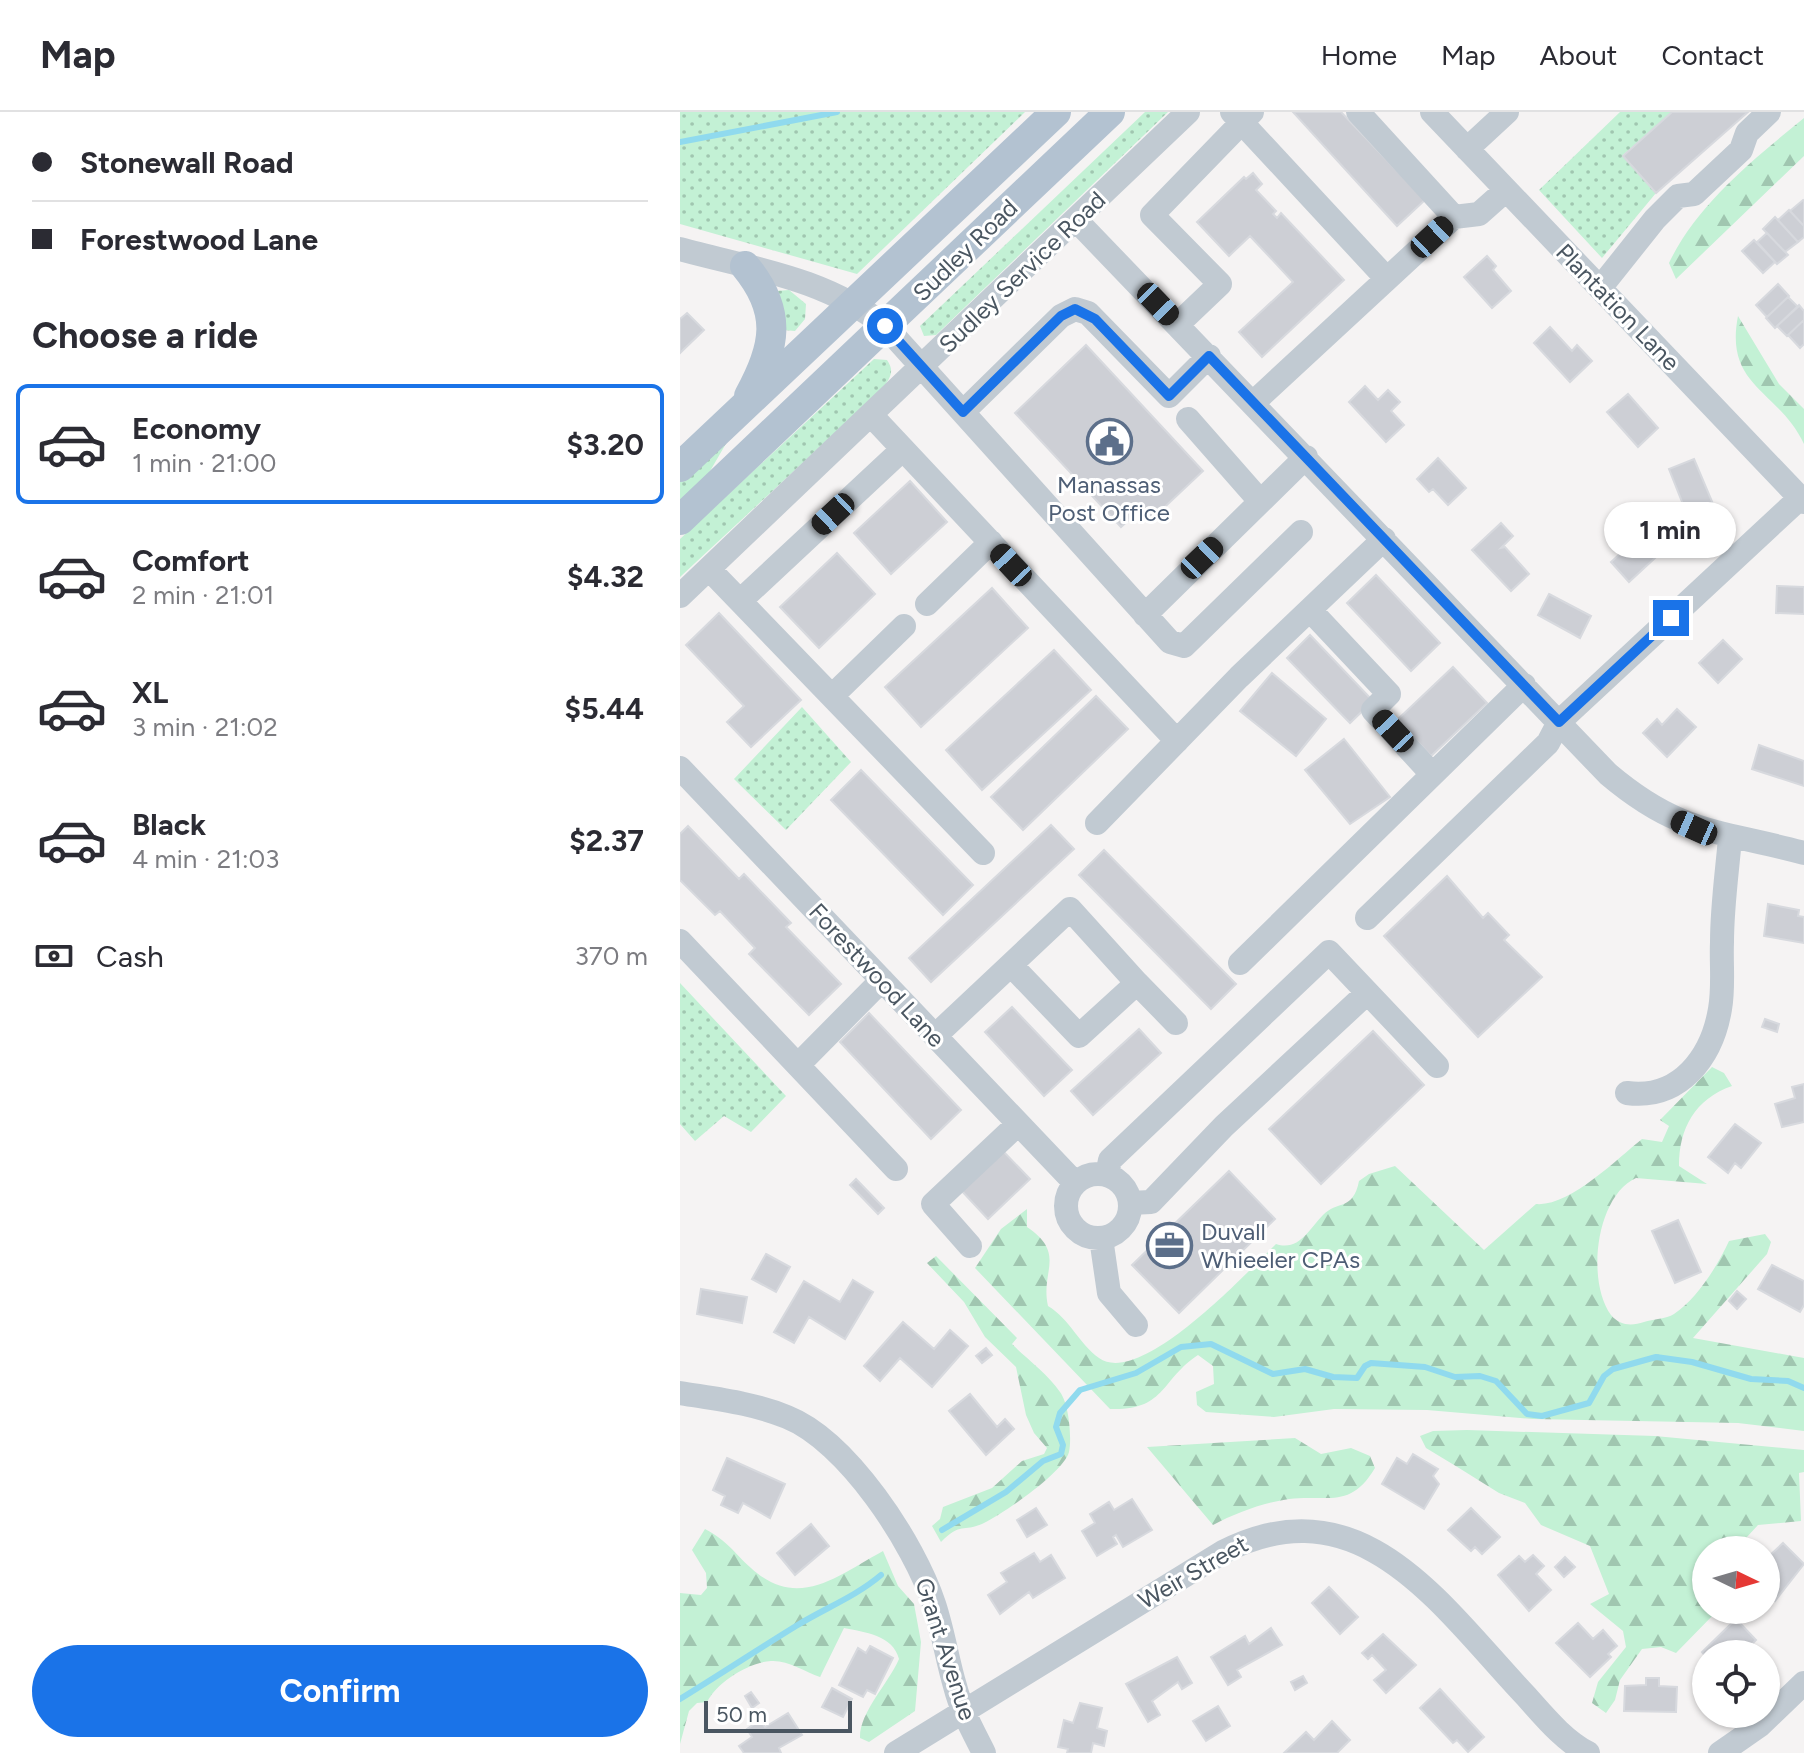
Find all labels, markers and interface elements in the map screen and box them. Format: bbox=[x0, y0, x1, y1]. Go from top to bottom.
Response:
text: Map bbox=[40, 32, 116, 78]
text: Home bbox=[1321, 38, 1397, 72]
text: Map bbox=[1441, 38, 1496, 72]
text: About bbox=[1540, 38, 1617, 72]
text: Contact bbox=[1661, 38, 1764, 72]
text: Stonewall Road bbox=[80, 144, 294, 181]
street label: Sudley Service Road bbox=[933, 185, 1111, 359]
street label: Sudley Road bbox=[907, 193, 1023, 307]
car bbox=[1406, 212, 1458, 262]
text: Forestwood Lane bbox=[80, 221, 318, 258]
street label: Plantation Lane bbox=[1550, 238, 1686, 376]
car bbox=[1133, 278, 1183, 330]
route start bbox=[867, 308, 903, 344]
text: Choose a ride bbox=[32, 314, 258, 357]
icon: car bbox=[36, 408, 108, 480]
text: Economy bbox=[132, 410, 261, 447]
public building icon: Manassas Post Office bbox=[1085, 418, 1133, 466]
text: $3.20 bbox=[566, 426, 644, 463]
text: 1 min · 21:00 bbox=[132, 447, 276, 479]
place label: Manassas Post Office bbox=[1048, 470, 1170, 527]
car bbox=[807, 489, 859, 539]
callout: 1 min bbox=[1605, 502, 1737, 558]
text: 1 min bbox=[1639, 514, 1701, 546]
car bbox=[1176, 533, 1228, 583]
car bbox=[986, 539, 1036, 591]
icon: car bbox=[36, 540, 108, 612]
text: Comfort bbox=[132, 542, 250, 579]
text: $4.32 bbox=[567, 558, 644, 595]
text: 2 min · 21:01 bbox=[132, 579, 274, 611]
route end bbox=[1653, 600, 1689, 636]
icon: car bbox=[36, 672, 108, 744]
text: XL bbox=[132, 674, 168, 711]
text: $5.44 bbox=[565, 690, 644, 727]
car bbox=[1368, 705, 1418, 757]
text: 3 min · 21:02 bbox=[132, 711, 278, 743]
icon: car bbox=[36, 804, 108, 876]
text: Black bbox=[132, 806, 206, 843]
car bbox=[1667, 807, 1721, 849]
text: $2.37 bbox=[569, 822, 644, 859]
text: 4 min · 21:03 bbox=[132, 843, 279, 875]
street label: Forestwood Lane bbox=[803, 897, 951, 1053]
icon: cash bbox=[32, 934, 76, 978]
text: Cash bbox=[96, 938, 164, 975]
text: 370 m bbox=[575, 940, 648, 972]
place label: Duvall Whieeler CPAs bbox=[1201, 1217, 1360, 1274]
office icon: Duvall Whieeler CPAs bbox=[1146, 1221, 1194, 1269]
street label: Weir Street bbox=[1133, 1529, 1253, 1615]
north arrow bbox=[1692, 1536, 1780, 1624]
map controls bbox=[1692, 1536, 1780, 1728]
street label: Grant Avenue bbox=[909, 1574, 983, 1724]
button: locate bbox=[1692, 1640, 1780, 1728]
button: Confirm bbox=[32, 1645, 648, 1737]
scale bar bbox=[704, 1697, 852, 1733]
text: 50 m bbox=[716, 1701, 767, 1728]

